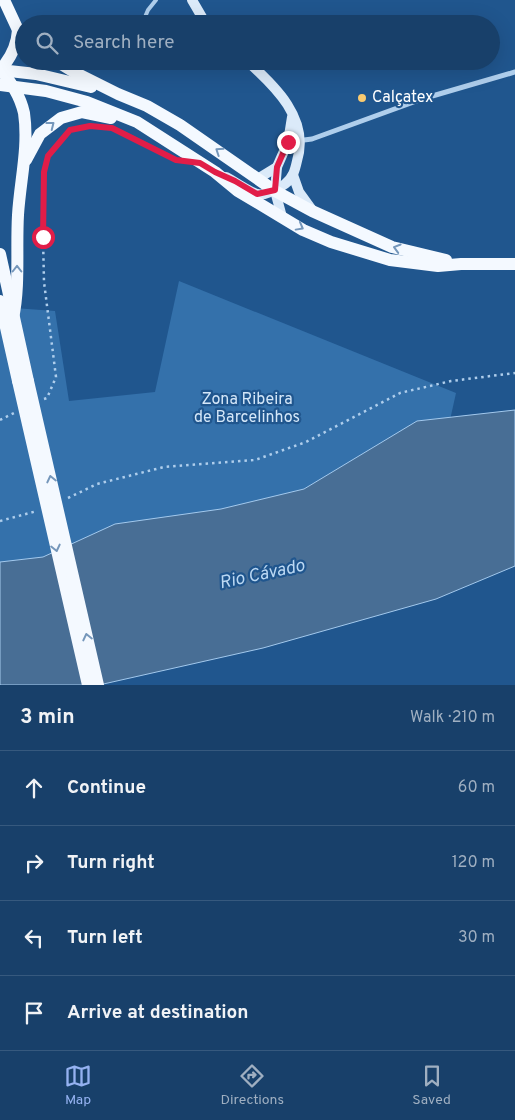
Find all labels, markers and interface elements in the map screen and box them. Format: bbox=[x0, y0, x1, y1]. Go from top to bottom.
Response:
search box bbox=[15, 15, 500, 70]
icon: search bbox=[33, 29, 61, 57]
text: Search here bbox=[73, 31, 175, 55]
place label: Calçatex bbox=[372, 88, 433, 108]
marker: Calçatex bbox=[356, 92, 368, 104]
one-way arrow bbox=[45, 122, 55, 131]
route end bbox=[277, 131, 300, 154]
one-way arrow bbox=[215, 148, 224, 157]
one-way arrow bbox=[294, 221, 303, 231]
route start bbox=[32, 226, 55, 249]
one-way arrow bbox=[393, 243, 401, 253]
one-way arrow bbox=[12, 265, 22, 273]
park label: Zona Ribeira de Barcelinhos bbox=[194, 390, 300, 428]
one-way arrow bbox=[46, 475, 57, 484]
one-way arrow bbox=[50, 543, 61, 552]
water label: Rio Cávado bbox=[217, 555, 307, 595]
one-way arrow bbox=[82, 633, 93, 642]
text: 3 min bbox=[20, 704, 75, 731]
text: Walk · 210 m bbox=[410, 708, 495, 728]
icon: ahead bbox=[20, 774, 48, 802]
text: Continue bbox=[67, 776, 146, 800]
text: 60 m bbox=[458, 778, 495, 798]
icon: right bbox=[20, 849, 48, 877]
text: Turn right bbox=[67, 851, 155, 875]
text: 120 m bbox=[452, 853, 495, 873]
icon: left bbox=[20, 924, 48, 952]
text: Turn left bbox=[67, 926, 143, 950]
text: 30 m bbox=[458, 928, 495, 948]
icon: arrive bbox=[20, 999, 48, 1027]
text: Arrive at destination bbox=[67, 1001, 248, 1025]
tab: Map bbox=[64, 1062, 92, 1109]
tab: Directions bbox=[220, 1062, 284, 1109]
tab: Saved bbox=[412, 1062, 451, 1109]

